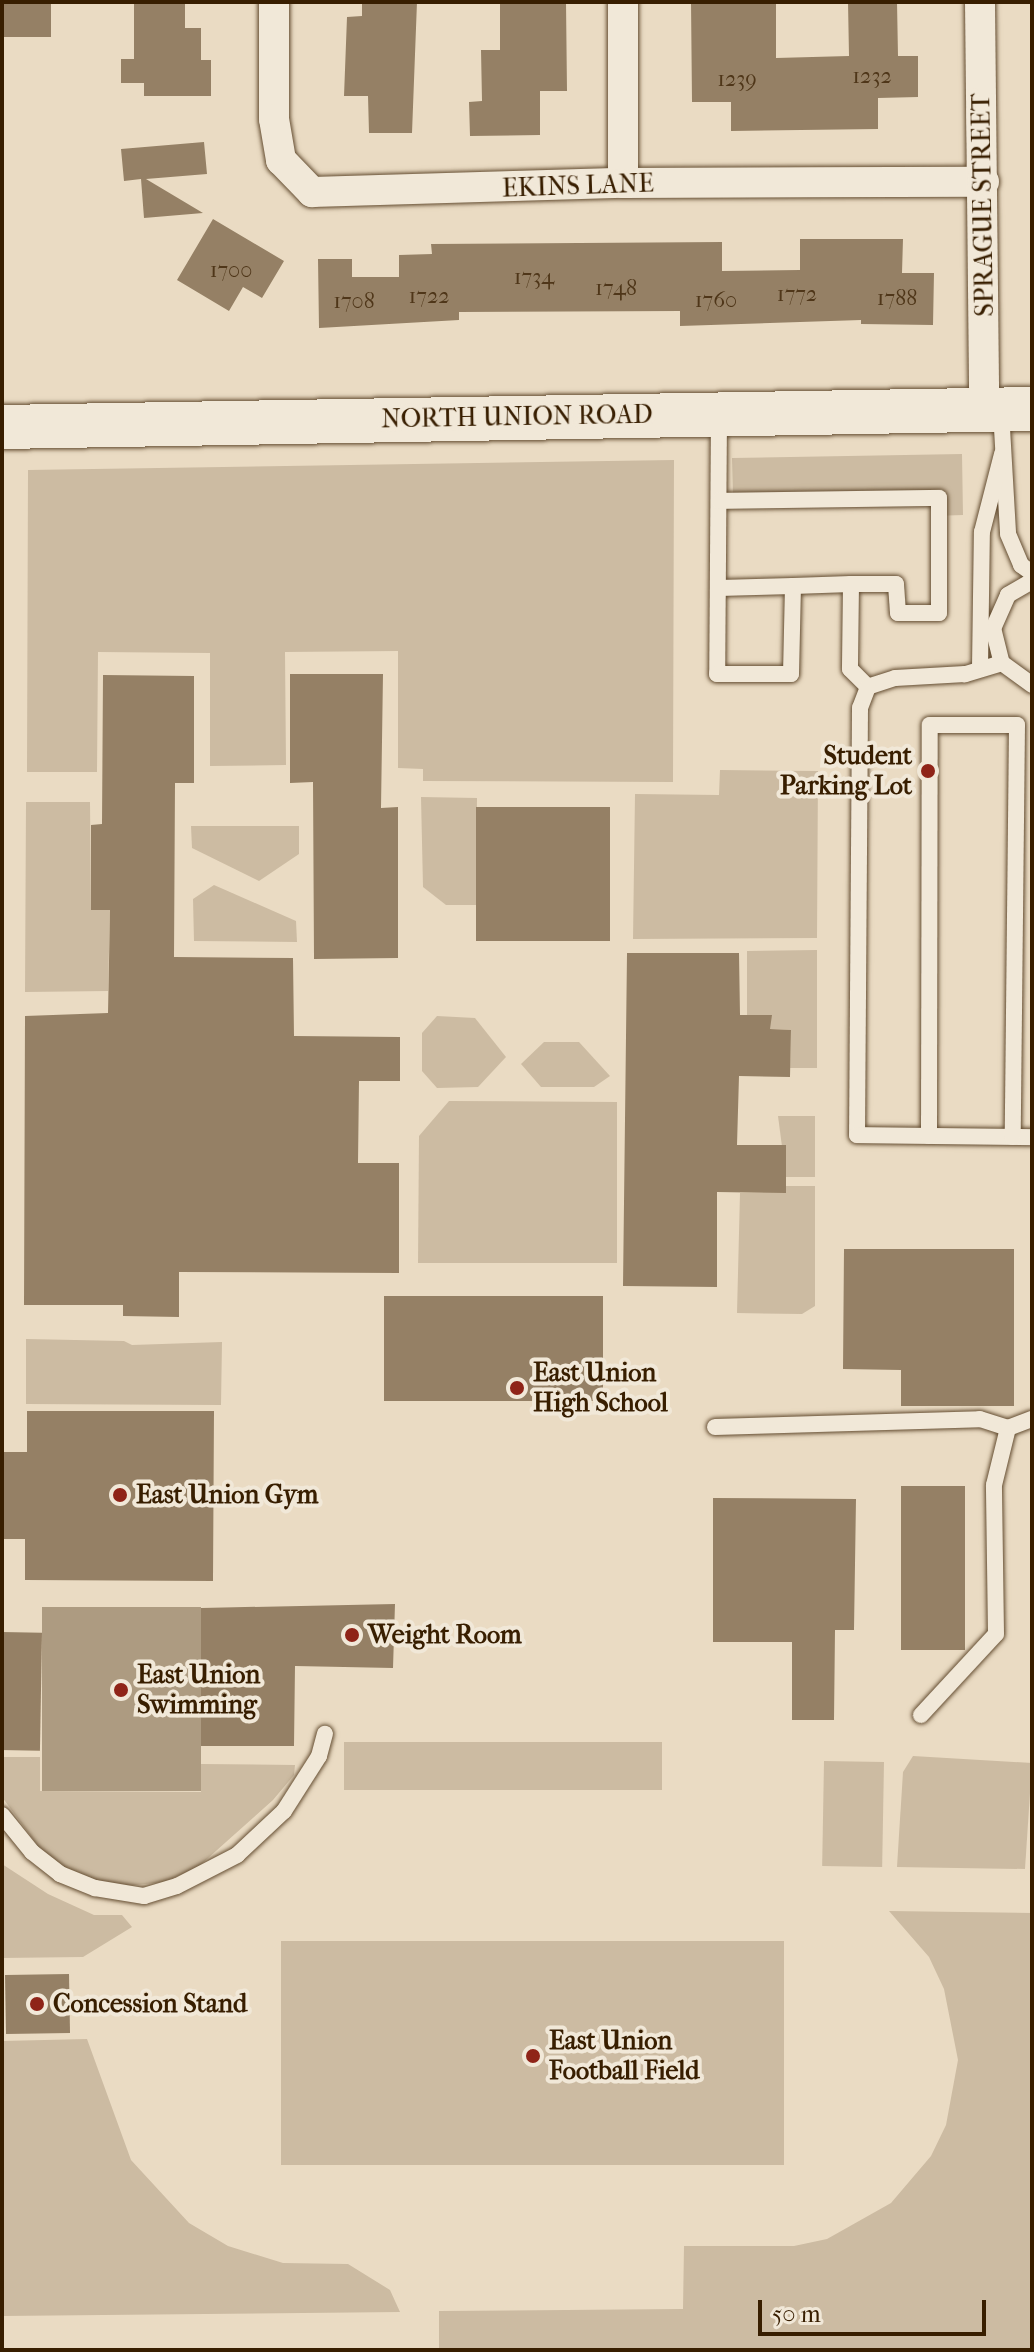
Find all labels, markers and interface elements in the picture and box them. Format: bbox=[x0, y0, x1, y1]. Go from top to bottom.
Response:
house number: 1232 bbox=[852, 64, 892, 90]
house number: 1239 bbox=[717, 67, 757, 93]
street label: SPRAGUE STREET bbox=[965, 93, 1001, 317]
street label: EKINS LANE bbox=[501, 168, 655, 204]
house number: 1700 bbox=[210, 258, 252, 284]
house number: 1734 bbox=[514, 265, 554, 291]
house number: 1748 bbox=[595, 276, 637, 302]
house number: 1772 bbox=[777, 282, 817, 308]
house number: 1722 bbox=[408, 284, 450, 310]
house number: 1788 bbox=[877, 286, 917, 312]
house number: 1760 bbox=[695, 288, 737, 314]
house number: 1708 bbox=[333, 289, 375, 315]
street label: NORTH UNION ROAD bbox=[381, 399, 653, 435]
place label: Student Parking Lot bbox=[780, 740, 912, 802]
marker: Student Parking Lot bbox=[919, 762, 937, 780]
place label: East Union High School bbox=[533, 1357, 668, 1418]
marker: East Union High School bbox=[508, 1379, 526, 1397]
place label: East Union Gym bbox=[136, 1479, 318, 1511]
marker: East Union Gym bbox=[111, 1486, 129, 1504]
place label: Weight Room bbox=[368, 1619, 522, 1651]
marker: Weight Room bbox=[343, 1626, 361, 1644]
place label: East Union Swimming bbox=[137, 1659, 260, 1720]
marker: East Union Swimming bbox=[112, 1681, 130, 1699]
place label: Concession Stand bbox=[53, 1988, 247, 2020]
marker: Concession Stand bbox=[28, 1995, 46, 2013]
place label: East Union Football Field bbox=[549, 2025, 699, 2086]
marker: East Union Football Field bbox=[524, 2047, 542, 2065]
scale bar bbox=[762, 2284, 990, 2334]
text: 50 m bbox=[772, 2300, 821, 2328]

